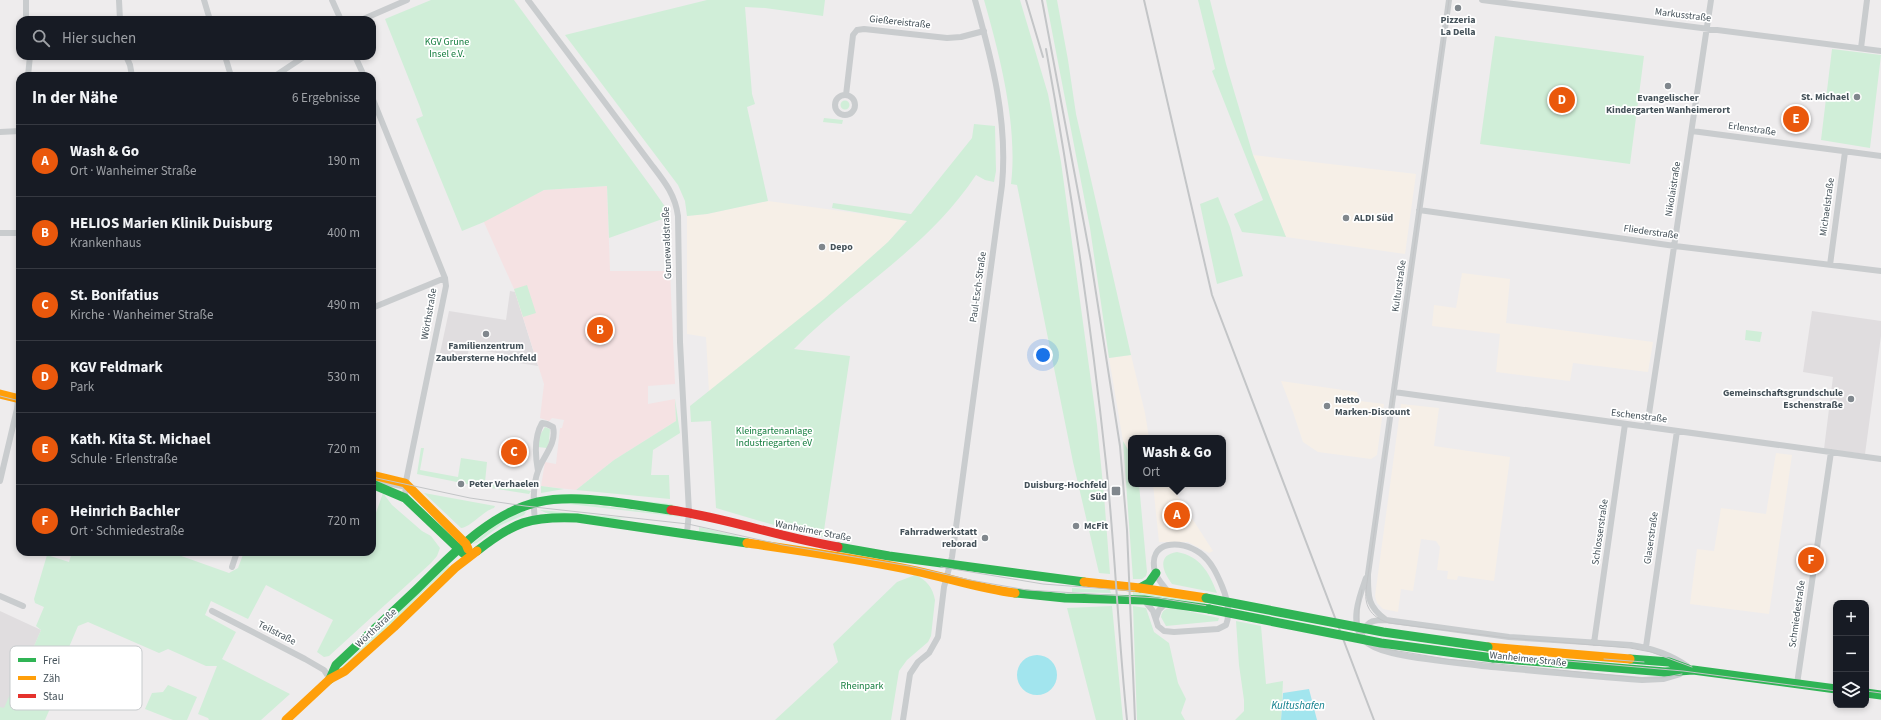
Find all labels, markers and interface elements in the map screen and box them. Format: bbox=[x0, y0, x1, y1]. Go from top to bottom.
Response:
marker: Pizzeria La Della bbox=[1453, 3, 1463, 13]
street label: Markusstraße bbox=[1654, 5, 1712, 25]
street label: Gießereistraße bbox=[869, 12, 931, 32]
place label: Pizzeria La Della bbox=[1440, 13, 1476, 39]
search box bbox=[16, 16, 376, 60]
icon: search bbox=[30, 27, 52, 49]
text: Hier suchen bbox=[62, 28, 136, 49]
park label: KGV Grüne Insel e.V. bbox=[425, 35, 469, 61]
marker: Evangelischer Kindergarten Wanheimerort bbox=[1663, 81, 1673, 91]
pin: D bbox=[1549, 85, 1575, 115]
text: In der Nähe bbox=[32, 86, 118, 110]
text: 6 Ergebnisse bbox=[292, 89, 360, 107]
place label: St. Michael bbox=[1801, 90, 1849, 104]
place label: Evangelischer Kindergarten Wanheimerort bbox=[1606, 91, 1730, 117]
marker: St. Michael bbox=[1852, 92, 1862, 102]
pin: E bbox=[1783, 104, 1809, 134]
street label: Erlenstraße bbox=[1727, 119, 1777, 139]
text: Wash & Go bbox=[70, 141, 139, 162]
text: A bbox=[41, 152, 49, 170]
text: 190 m bbox=[327, 152, 360, 170]
street label: Nikolaistraße bbox=[1662, 160, 1684, 218]
text: Ort · Wanheimer Straße bbox=[70, 162, 196, 180]
street label: Michaelstraße bbox=[1816, 177, 1838, 237]
street label: Grunewaldstraße bbox=[659, 207, 675, 279]
place label: ALDI Süd bbox=[1353, 211, 1394, 225]
text: HELIOS Marien Klinik Duisburg bbox=[70, 213, 272, 234]
marker: ALDI Süd bbox=[1341, 213, 1351, 223]
street label: Fliederstraße bbox=[1623, 221, 1679, 243]
text: B bbox=[41, 224, 49, 242]
text: 400 m bbox=[327, 224, 360, 242]
text: Krankenhaus bbox=[70, 234, 141, 252]
place label: Depo bbox=[830, 240, 853, 254]
marker: Depo bbox=[817, 242, 827, 252]
street label: Paul-Esch-Straße bbox=[966, 251, 990, 323]
street label: Kulturstraße bbox=[1388, 259, 1410, 313]
text: St. Bonifatius bbox=[70, 285, 159, 306]
street label: Wörthstraße bbox=[418, 287, 440, 341]
text: C bbox=[41, 296, 49, 314]
text: 490 m bbox=[327, 296, 360, 314]
text: Kirche · Wanheimer Straße bbox=[70, 306, 213, 324]
pin: B bbox=[587, 315, 613, 345]
marker: Familienzentrum Zaubersterne Hochfeld bbox=[481, 329, 491, 339]
place label: Familienzentrum Zaubersterne Hochfeld bbox=[436, 339, 537, 365]
your location bbox=[1033, 345, 1053, 365]
text: KGV Feldmark bbox=[70, 357, 163, 378]
text: D bbox=[41, 368, 49, 386]
text: 530 m bbox=[327, 368, 360, 386]
text: Park bbox=[70, 378, 94, 396]
place label: Gemeinschaftsgrundschule Eschenstraße bbox=[1723, 386, 1843, 412]
place label: Netto Marken-Discount bbox=[1335, 393, 1410, 419]
marker: Gemeinschaftsgrundschule Eschenstraße bbox=[1846, 394, 1856, 404]
marker: Netto Marken-Discount bbox=[1322, 401, 1332, 411]
street label: Eschenstraße bbox=[1610, 406, 1668, 426]
park label: Kleingartenanlage Industriegarten eV bbox=[736, 424, 813, 450]
text: Kath. Kita St. Michael bbox=[70, 429, 210, 450]
popup bbox=[1128, 435, 1226, 487]
pin: C bbox=[501, 437, 527, 467]
text: E bbox=[41, 440, 49, 458]
text: 720 m bbox=[327, 440, 360, 458]
text: Wash & Go bbox=[1142, 442, 1212, 463]
text: Schule · Erlenstraße bbox=[70, 450, 178, 468]
text: Ort bbox=[1142, 463, 1160, 481]
place label: Peter Verhaelen bbox=[469, 477, 539, 491]
place label: Duisburg-Hochfeld Süd bbox=[1024, 478, 1107, 504]
marker: Peter Verhaelen bbox=[456, 479, 466, 489]
marker: Duisburg-Hochfeld Süd bbox=[1110, 485, 1122, 497]
street label: Schlosserstraße bbox=[1588, 498, 1612, 566]
pin: A bbox=[1164, 500, 1190, 530]
text: Heinrich Bachler bbox=[70, 501, 180, 522]
street label: Glaserstraße bbox=[1640, 511, 1662, 565]
text: F bbox=[42, 512, 48, 530]
text: 720 m bbox=[327, 512, 360, 530]
street label: Wanheimer Straße bbox=[774, 517, 852, 545]
place label: McFit bbox=[1084, 519, 1108, 533]
marker: McFit bbox=[1071, 521, 1081, 531]
text: Ort · Schmiedestraße bbox=[70, 522, 184, 540]
place label: Fahrradwerkstatt reborad bbox=[900, 525, 977, 551]
marker: Fahrradwerkstatt reborad bbox=[980, 533, 990, 543]
pin: F bbox=[1798, 545, 1824, 575]
street label: Schmiedestraße bbox=[1785, 579, 1809, 649]
map controls bbox=[1833, 600, 1869, 708]
button: + bbox=[1833, 600, 1869, 636]
street label: Wörthstraße bbox=[352, 605, 400, 651]
street label: Teilstraße bbox=[256, 617, 298, 649]
button: − bbox=[1833, 636, 1869, 672]
legend bbox=[10, 646, 142, 710]
street label: Wanheimer Straße bbox=[1489, 648, 1567, 670]
text: Frei bbox=[43, 653, 60, 668]
text: Zäh bbox=[43, 671, 60, 686]
button: layers bbox=[1833, 672, 1869, 708]
park label: Rheinpark bbox=[841, 679, 883, 693]
text: Stau bbox=[43, 689, 64, 704]
water label: Kultushafen bbox=[1271, 698, 1325, 713]

